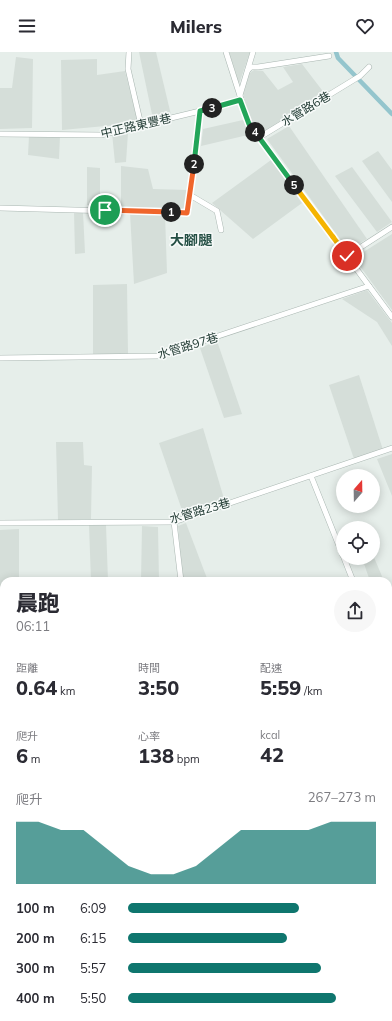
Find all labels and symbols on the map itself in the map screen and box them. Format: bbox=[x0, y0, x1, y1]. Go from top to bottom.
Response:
street label: 水管路6巷 bbox=[278, 88, 333, 129]
pin: 3 bbox=[202, 98, 222, 118]
street label: 中正路東豐巷 bbox=[99, 110, 173, 141]
pin: 4 bbox=[245, 122, 265, 142]
pin: 2 bbox=[184, 154, 204, 174]
pin: 5 bbox=[284, 175, 304, 195]
pin bbox=[88, 193, 122, 227]
pin: 1 bbox=[161, 202, 181, 222]
district label: 大腳腿 bbox=[170, 231, 213, 249]
pin bbox=[330, 239, 364, 273]
street label: 水管路97巷 bbox=[156, 329, 220, 362]
north arrow bbox=[336, 469, 380, 513]
street label: 水管路23巷 bbox=[168, 495, 232, 526]

